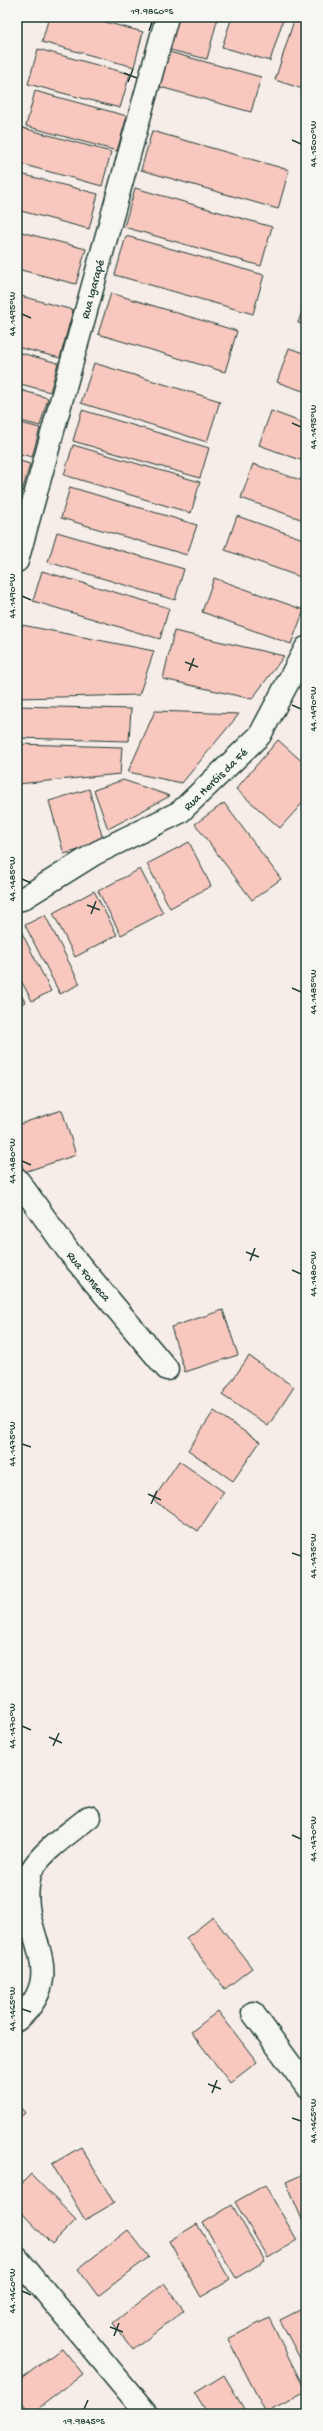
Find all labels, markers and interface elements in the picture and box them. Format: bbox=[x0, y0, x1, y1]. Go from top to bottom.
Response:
text: 19.9860°S bbox=[130, 6, 174, 18]
text: 44.1500°W bbox=[308, 120, 320, 167]
street label: Rua Igarapé bbox=[79, 258, 109, 321]
text: 44.1495°W bbox=[7, 291, 19, 336]
text: 44.1495°W bbox=[308, 404, 320, 449]
text: 44.1490°W bbox=[7, 573, 19, 619]
text: 44.1490°W bbox=[308, 686, 320, 732]
street label: Rua Heróis da Fé bbox=[181, 746, 252, 815]
text: 44.1485°W bbox=[7, 856, 19, 902]
text: 44.1485°W bbox=[308, 969, 320, 1015]
text: 44.1480°W bbox=[7, 1138, 19, 1184]
street label: Rua Fonseca bbox=[63, 1249, 113, 1305]
text: 44.1480°W bbox=[308, 1251, 320, 1297]
text: 44.1475°W bbox=[7, 1421, 19, 1466]
text: 44.1475°W bbox=[308, 1533, 320, 1578]
text: 44.1470°W bbox=[7, 1703, 19, 1749]
text: 44.1470°W bbox=[308, 1816, 320, 1862]
text: 44.1465°W bbox=[7, 1986, 19, 2031]
text: 44.1465°W bbox=[308, 2098, 320, 2143]
text: 44.1460°W bbox=[7, 2268, 19, 2314]
text: 19.9845°S bbox=[62, 2416, 105, 2428]

